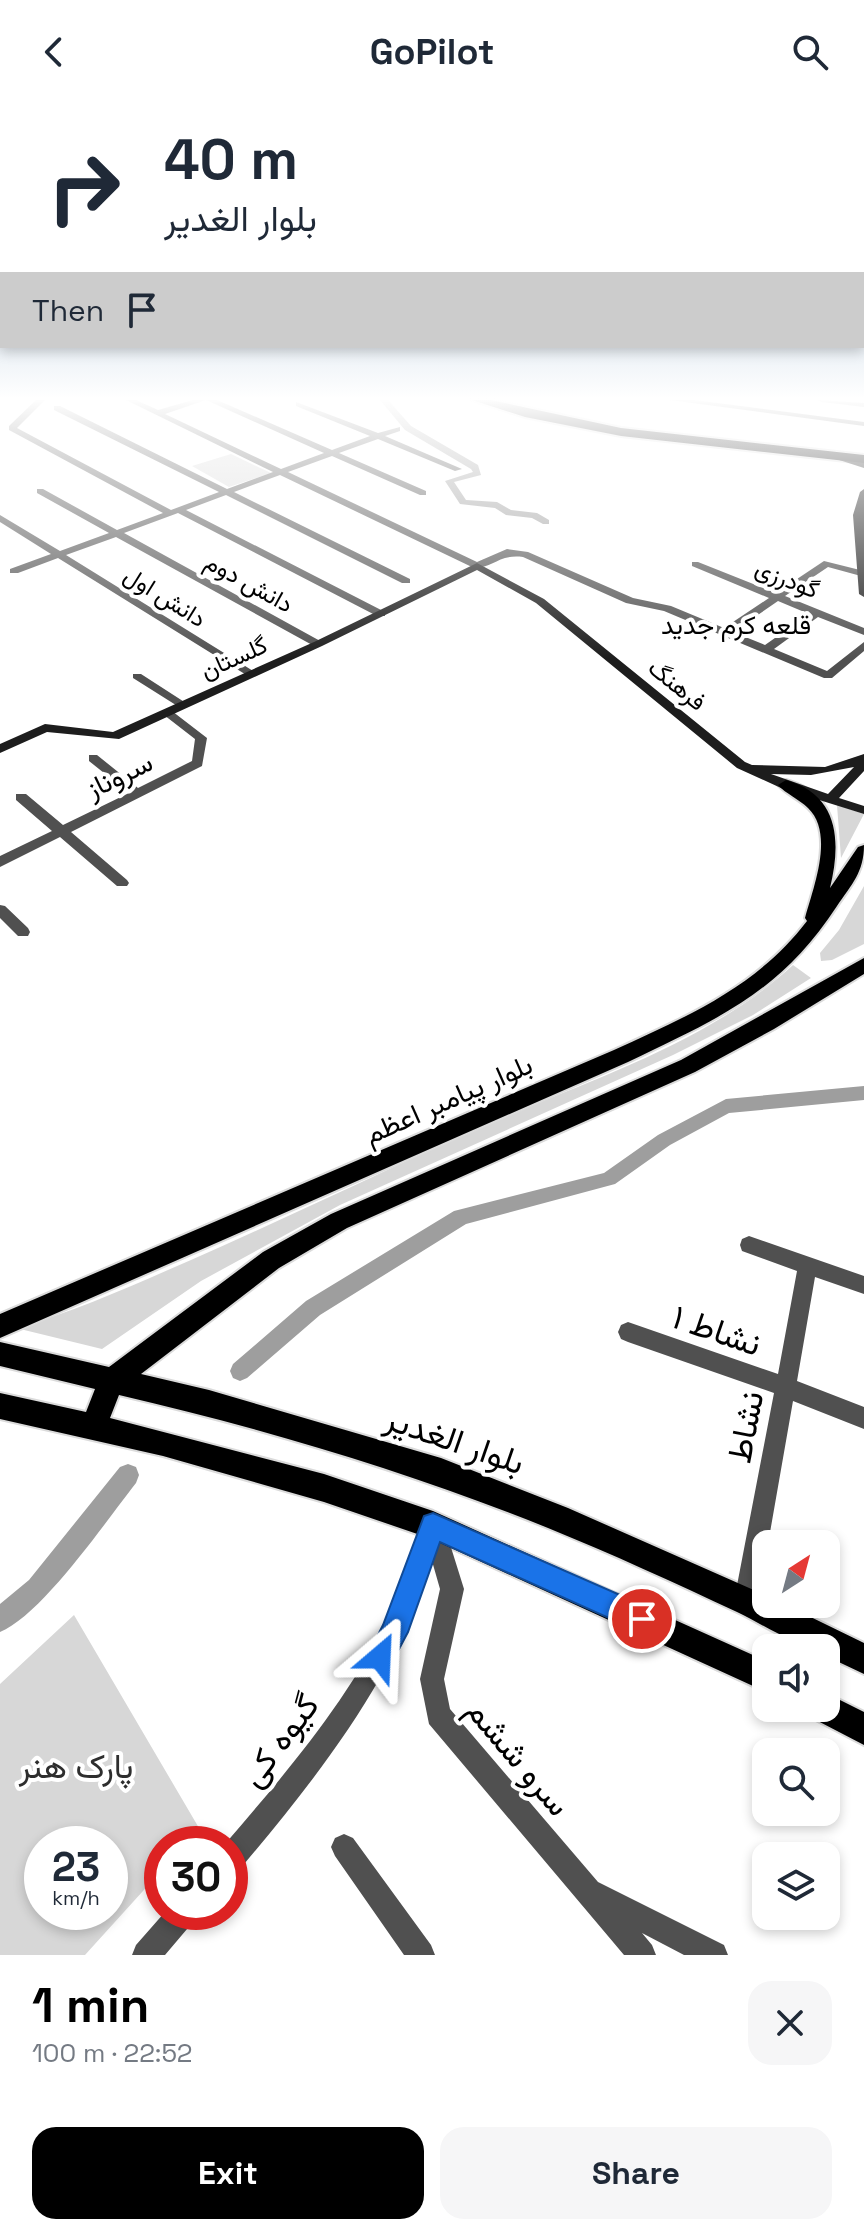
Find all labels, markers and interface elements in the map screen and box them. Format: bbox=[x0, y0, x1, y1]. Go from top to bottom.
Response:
text: GoPilot bbox=[370, 29, 494, 75]
icon: back bbox=[32, 30, 76, 74]
icon: search bbox=[788, 30, 832, 74]
text: 40 m bbox=[164, 124, 298, 195]
icon: right bbox=[32, 136, 136, 240]
text: بلوار الغدیر bbox=[164, 196, 317, 242]
icon: arrive bbox=[120, 288, 164, 332]
text: Then bbox=[32, 291, 104, 330]
street label: دانش دوم bbox=[199, 546, 299, 620]
street label: گودرزی bbox=[751, 552, 824, 605]
street label: دانش اول bbox=[118, 559, 212, 634]
district label: قلعه کرم جدید bbox=[661, 608, 811, 642]
street label: گلستان bbox=[195, 629, 272, 686]
street label: فرهنگ bbox=[642, 652, 713, 717]
street label: سروناز bbox=[79, 744, 158, 807]
street label: بلوار پیامبر اعظم bbox=[358, 1046, 538, 1153]
street label: نشاط ۱ bbox=[667, 1295, 767, 1366]
street label: نشاط bbox=[717, 1387, 774, 1467]
street label: بلوار الغدیر bbox=[379, 1396, 530, 1484]
north arrow bbox=[752, 1530, 840, 1618]
map controls bbox=[752, 1530, 840, 1930]
pin bbox=[608, 1585, 676, 1653]
icon: arrive bbox=[620, 1597, 664, 1641]
position arrow bbox=[338, 1615, 422, 1699]
button: sound bbox=[752, 1634, 840, 1722]
street label: گیوه کی bbox=[230, 1685, 329, 1796]
street label: سرو ششم bbox=[456, 1690, 580, 1826]
button: search bbox=[752, 1738, 840, 1826]
park label: پارک هنر bbox=[18, 1745, 133, 1789]
speed limit sign: 30 bbox=[144, 1826, 248, 1930]
text: 23 bbox=[52, 1842, 100, 1893]
button: layers bbox=[752, 1842, 840, 1930]
text: km/h bbox=[52, 1885, 100, 1911]
text: 1 min bbox=[32, 1975, 149, 2036]
button: close bbox=[748, 1981, 832, 2065]
text: 100 m · 22:52 bbox=[32, 2036, 192, 2070]
button: Exit bbox=[32, 2127, 424, 2219]
button: Share bbox=[440, 2127, 832, 2219]

